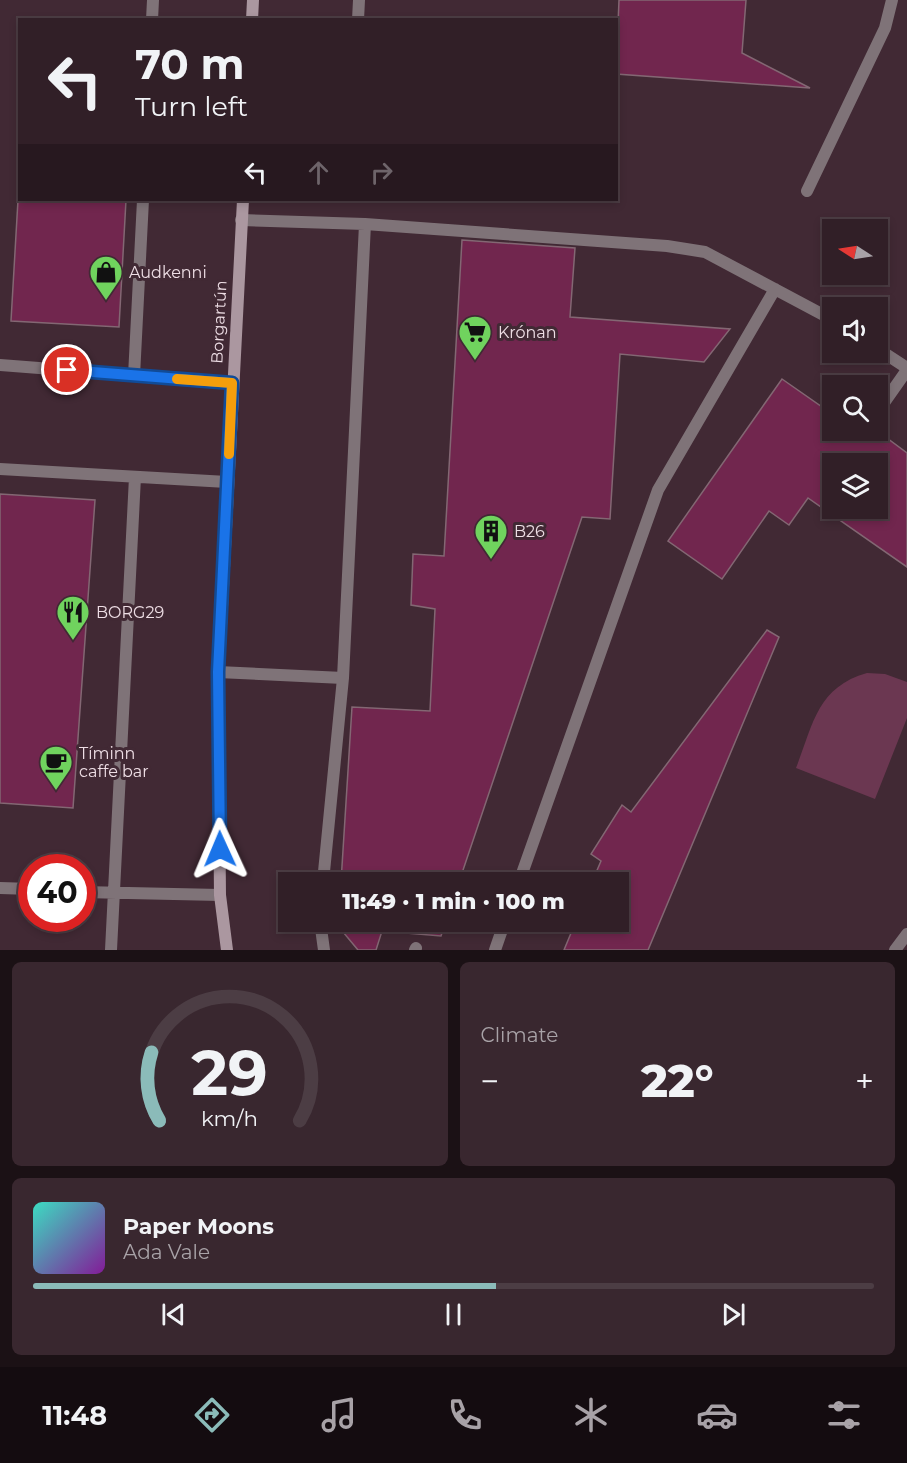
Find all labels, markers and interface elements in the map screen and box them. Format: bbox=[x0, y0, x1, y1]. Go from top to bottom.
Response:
text: 70 m bbox=[135, 38, 245, 90]
icon: left bbox=[36, 42, 114, 120]
text: Turn left bbox=[135, 90, 248, 123]
icon: left bbox=[239, 156, 272, 189]
icon: ahead bbox=[302, 156, 335, 189]
icon: right bbox=[365, 156, 398, 189]
north arrow bbox=[822, 219, 888, 285]
map controls bbox=[822, 219, 888, 519]
shop icon: Audkenni bbox=[88, 254, 124, 301]
place label: Audkenni bbox=[129, 263, 207, 282]
street label: Borgartún bbox=[207, 280, 231, 364]
button: sound bbox=[822, 297, 888, 363]
supermarket icon: Krónan bbox=[457, 314, 493, 361]
place label: Krónan bbox=[498, 323, 557, 342]
pin bbox=[41, 344, 92, 395]
icon: arrive bbox=[50, 353, 83, 386]
button: search bbox=[822, 375, 888, 441]
button: layers bbox=[822, 453, 888, 519]
building icon: B26 bbox=[473, 513, 509, 560]
place label: B26 bbox=[514, 522, 545, 541]
restaurant icon: BORG29 bbox=[55, 594, 91, 641]
place label: BORG29 bbox=[96, 603, 164, 622]
cafe icon: Tíminn caffe bar bbox=[38, 744, 74, 791]
place label: Tíminn caffe bar bbox=[79, 744, 149, 781]
position arrow bbox=[188, 817, 252, 881]
speed limit sign: 40 bbox=[18, 854, 96, 932]
text: 11:49 · 1 min · 100 m bbox=[342, 888, 565, 915]
text: Climate bbox=[481, 1023, 558, 1047]
text: 29 bbox=[191, 1035, 268, 1111]
text: 22° bbox=[641, 1053, 714, 1108]
text: − bbox=[481, 1061, 499, 1101]
text: + bbox=[855, 1061, 874, 1101]
text: km/h bbox=[201, 1105, 258, 1131]
text: Paper Moons bbox=[123, 1213, 274, 1240]
text: Ada Vale bbox=[123, 1240, 210, 1264]
icon: previous bbox=[157, 1298, 190, 1331]
icon: pause bbox=[437, 1298, 470, 1331]
icon: next bbox=[717, 1298, 750, 1331]
icon: directions bbox=[191, 1394, 233, 1436]
icon: music bbox=[318, 1394, 360, 1436]
icon: phone bbox=[444, 1394, 486, 1436]
icon: climate bbox=[570, 1394, 612, 1436]
icon: car bbox=[696, 1394, 738, 1436]
icon: filters bbox=[823, 1394, 865, 1436]
text: 11:48 bbox=[42, 1399, 107, 1432]

